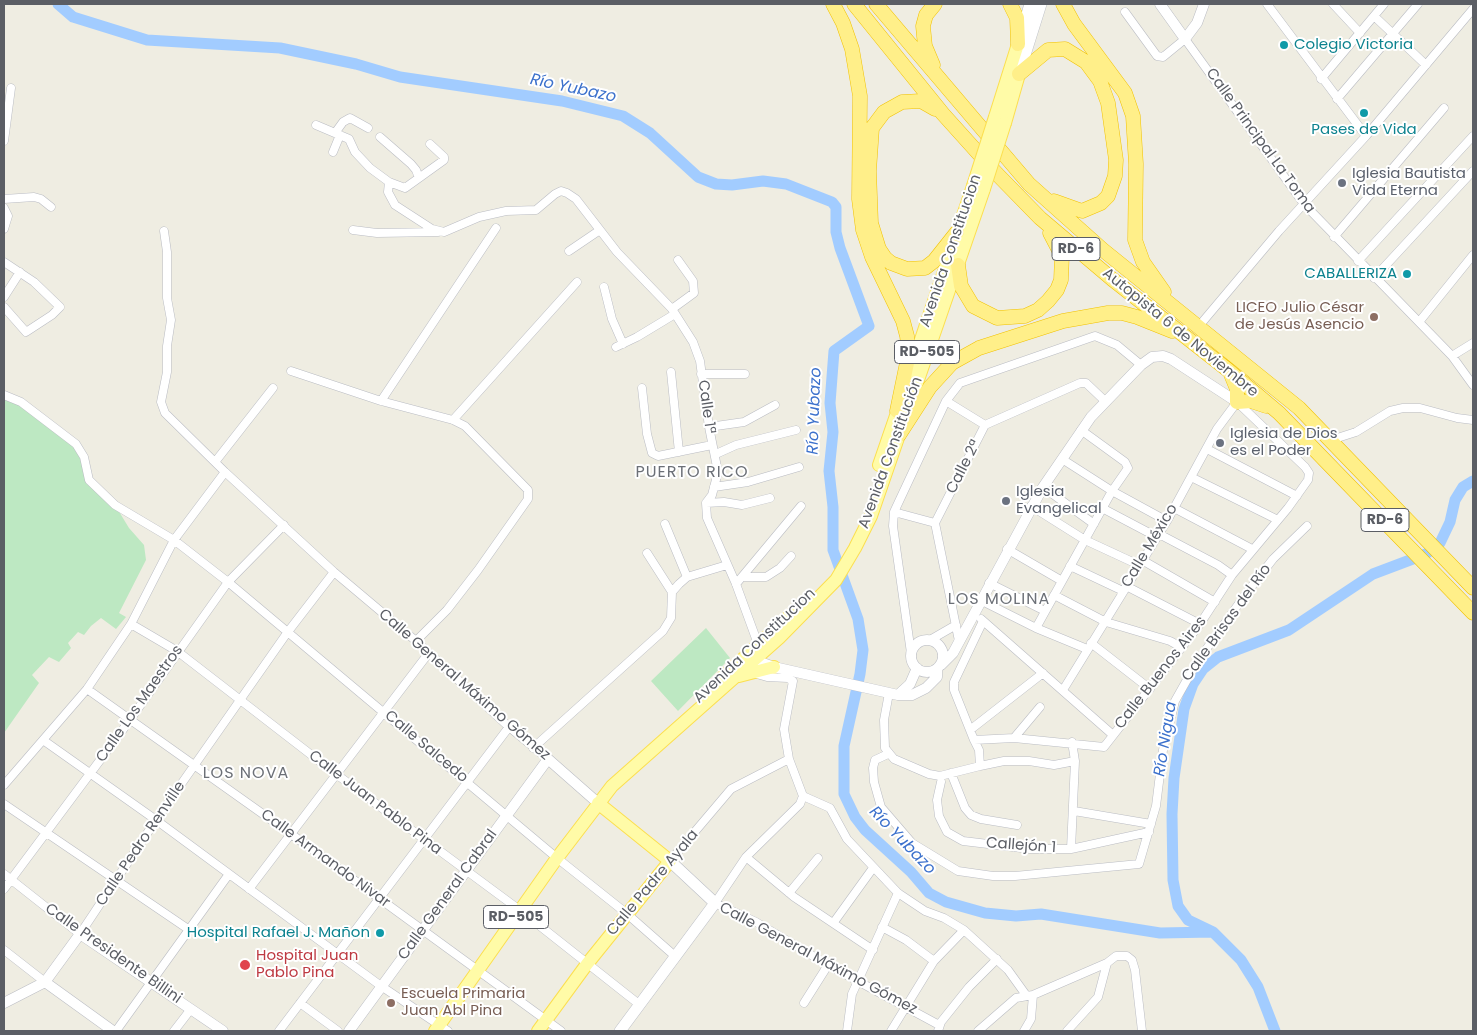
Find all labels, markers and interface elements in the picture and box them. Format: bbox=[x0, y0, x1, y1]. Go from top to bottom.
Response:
place label: Colegio Victoria bbox=[1294, 36, 1413, 54]
marker: Colegio Victoria bbox=[1278, 39, 1290, 51]
street label: Calle Principal La Toma bbox=[1201, 65, 1319, 217]
water label: Río Yubazo bbox=[528, 71, 618, 107]
marker: Pases de Vida bbox=[1358, 107, 1370, 119]
place label: Pases de Vida bbox=[1311, 121, 1417, 139]
place label: Iglesia Bautista Vida Eterna bbox=[1352, 165, 1466, 200]
street label: Avenida Constitucion bbox=[916, 172, 986, 330]
marker: Iglesia Bautista Vida Eterna bbox=[1336, 177, 1348, 189]
road number: RD-6 bbox=[1052, 238, 1100, 260]
street label: Autopista 6 de Noviembre bbox=[1099, 265, 1261, 401]
place label: CABALLERIZA bbox=[1304, 265, 1397, 283]
marker: CABALLERIZA bbox=[1401, 268, 1413, 280]
place label: LICEO Julio César de Jesús Asencio bbox=[1235, 299, 1364, 334]
marker: LICEO Julio César de Jesús Asencio bbox=[1368, 311, 1380, 323]
road number: RD-505 bbox=[894, 341, 960, 364]
water label: Río Yubazo bbox=[804, 367, 826, 455]
street label: Avenida Constitución bbox=[855, 375, 927, 531]
street label: Calle 1ª bbox=[693, 379, 719, 435]
place label: Iglesia de Dios es el Poder bbox=[1230, 425, 1338, 460]
street label: Calle 2ª bbox=[943, 437, 985, 497]
marker: Iglesia de Dios es el Poder bbox=[1214, 437, 1226, 449]
district label: PUERTO RICO bbox=[634, 463, 750, 483]
place label: Iglesia Evangelical bbox=[1016, 483, 1102, 518]
marker: Iglesia Evangelical bbox=[1000, 495, 1012, 507]
street label: Calle México bbox=[1118, 501, 1182, 591]
road number: RD-6 bbox=[1361, 508, 1409, 532]
street label: Calle Brisas del Río bbox=[1179, 561, 1275, 685]
street label: Avenida Constitucion bbox=[690, 585, 820, 707]
district label: LOS MOLINA bbox=[947, 590, 1051, 610]
street label: Calle General Máximo Gómez bbox=[374, 606, 554, 764]
street label: Calle Buenos Aires bbox=[1111, 613, 1211, 733]
street label: Calle Los Maestros bbox=[93, 642, 187, 766]
water label: Río Nigua bbox=[1151, 700, 1181, 778]
street label: Calle Salcedo bbox=[381, 707, 471, 787]
street label: Calle Juan Pablo Pina bbox=[305, 747, 445, 859]
district label: LOS NOVA bbox=[202, 764, 290, 784]
street label: Calle Pedro Renville bbox=[93, 778, 189, 910]
water label: Río Yubazo bbox=[865, 803, 939, 879]
street label: Calle Armando Nivar bbox=[257, 806, 393, 912]
street label: Calle General Cabral bbox=[395, 826, 501, 964]
street label: Calle Padre Ayala bbox=[603, 826, 703, 940]
street label: Callejón 1 bbox=[985, 835, 1057, 857]
street label: Calle General Máximo Gómez bbox=[716, 899, 920, 1019]
street label: Calle Presidente Billini bbox=[41, 900, 185, 1008]
road number: RD-505 bbox=[484, 906, 548, 929]
place label: Hospital Rafael J. Mañon bbox=[187, 924, 370, 942]
marker: Hospital Rafael J. Mañon bbox=[374, 927, 386, 939]
place label: Hospital Juan Pablo Pina bbox=[256, 947, 358, 982]
marker: Hospital Juan Pablo Pina bbox=[238, 958, 252, 972]
place label: Escuela Primaria Juan Abl Pina bbox=[401, 985, 525, 1020]
marker: Escuela Primaria Juan Abl Pina bbox=[385, 997, 397, 1009]

